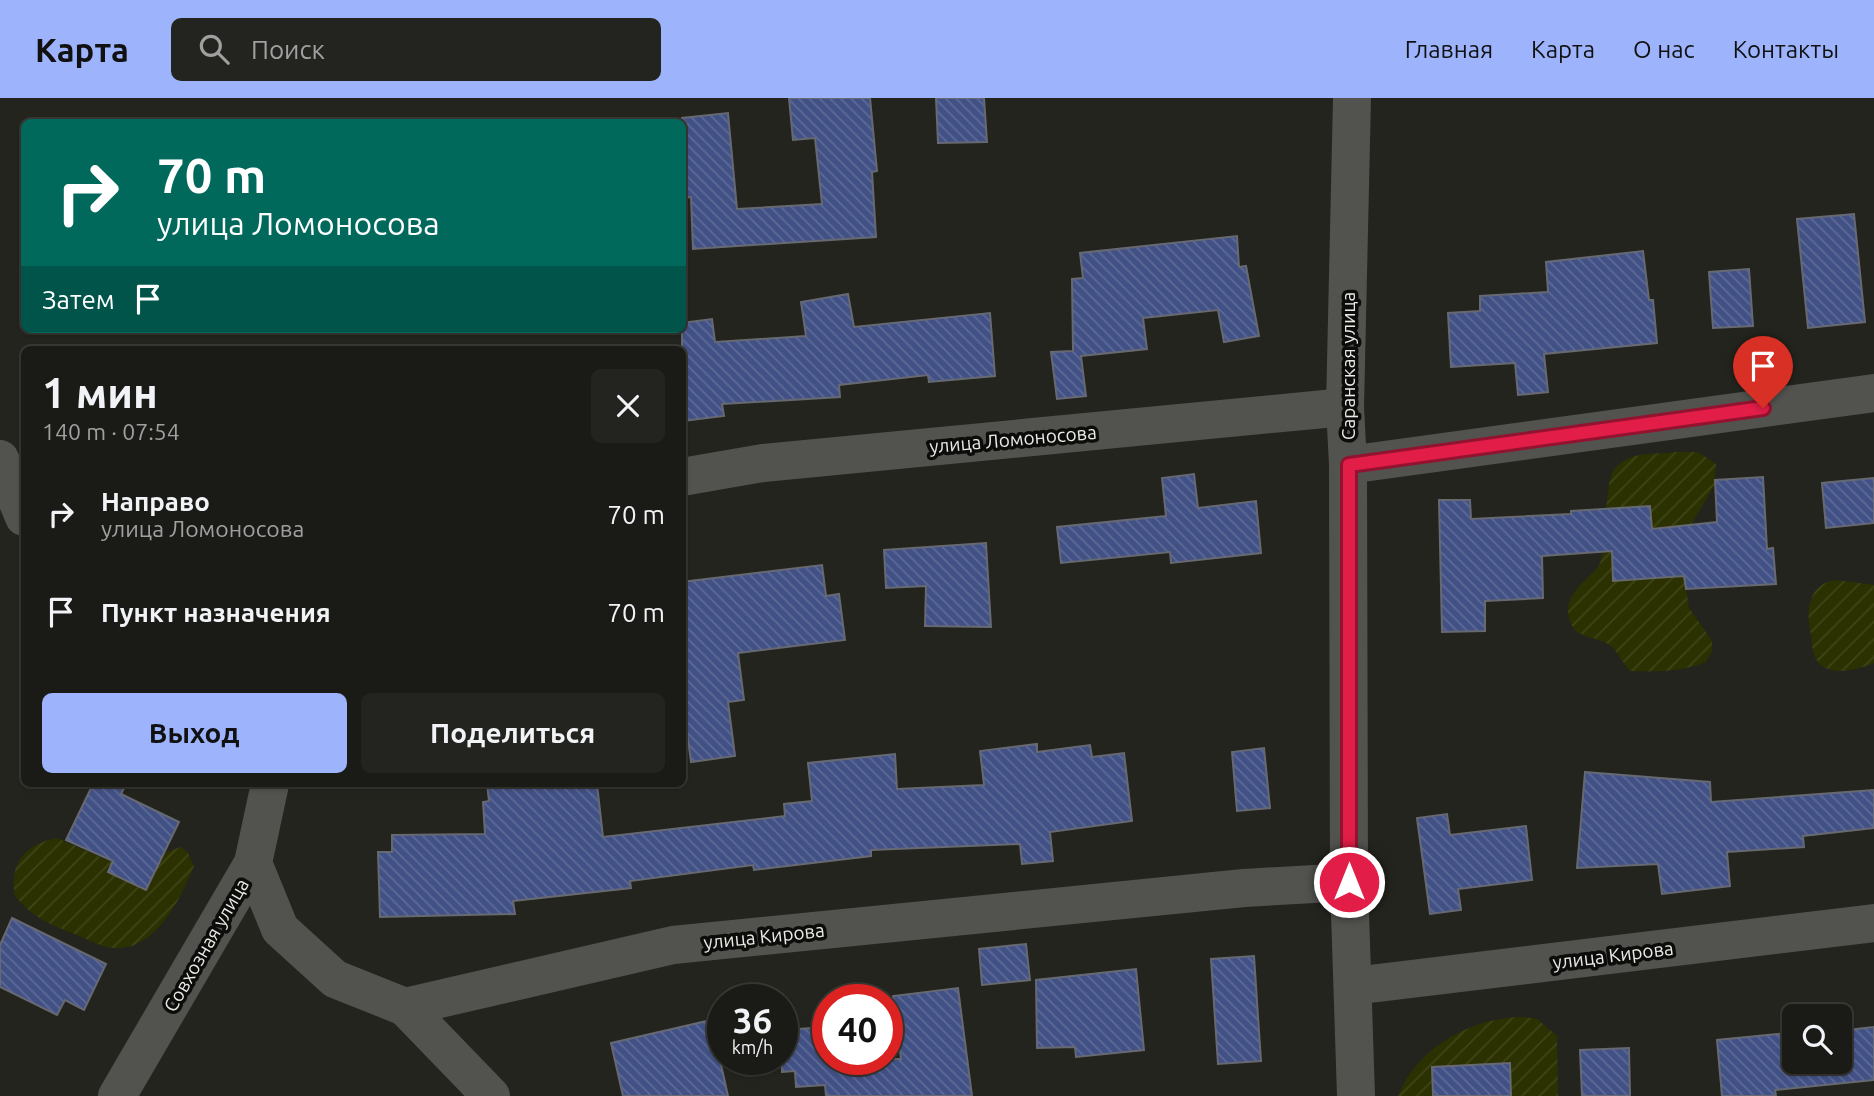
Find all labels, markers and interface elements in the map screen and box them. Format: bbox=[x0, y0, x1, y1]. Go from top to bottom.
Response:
search box bbox=[171, 18, 661, 81]
icon: search bbox=[195, 30, 233, 68]
text: Карта bbox=[35, 31, 129, 68]
text: Поиск bbox=[251, 35, 325, 64]
text: Главная bbox=[1405, 36, 1493, 63]
text: Карта bbox=[1531, 36, 1595, 63]
text: О нас bbox=[1633, 36, 1695, 63]
text: Контакты bbox=[1733, 36, 1839, 63]
icon: right bbox=[42, 147, 133, 238]
text: 70 m bbox=[157, 147, 266, 202]
text: улица Ломоносова bbox=[157, 205, 440, 241]
icon: arrive bbox=[129, 280, 167, 318]
text: Затем bbox=[42, 285, 115, 314]
street label: Саранская улица bbox=[1337, 292, 1359, 440]
pin bbox=[1733, 336, 1793, 408]
icon: arrive bbox=[1744, 347, 1782, 385]
text: 1 мин bbox=[42, 369, 158, 416]
button: close bbox=[591, 369, 665, 443]
text: 140 m · 07:54 bbox=[42, 419, 180, 444]
street label: улица Ломоносова bbox=[928, 421, 1098, 457]
text: Направо bbox=[101, 487, 210, 516]
icon: right bbox=[42, 495, 80, 533]
text: 70 m bbox=[607, 500, 665, 529]
text: улица Ломоносова bbox=[101, 516, 304, 541]
icon: arrive bbox=[42, 593, 80, 631]
text: Пункт назначения bbox=[101, 598, 331, 627]
text: 70 m bbox=[607, 598, 665, 627]
button: Выход bbox=[42, 693, 347, 773]
button: Поделиться bbox=[361, 693, 665, 773]
position arrow bbox=[1312, 845, 1386, 919]
street label: Совхозная улица bbox=[159, 875, 253, 1015]
street label: улица Кирова bbox=[702, 919, 826, 953]
street label: улица Кирова bbox=[1551, 937, 1675, 973]
speed limit sign: 40 bbox=[812, 984, 903, 1075]
text: 36 bbox=[733, 1000, 772, 1040]
map controls bbox=[1782, 1004, 1852, 1074]
button: search bbox=[1782, 1004, 1852, 1074]
text: km/h bbox=[732, 1037, 773, 1057]

